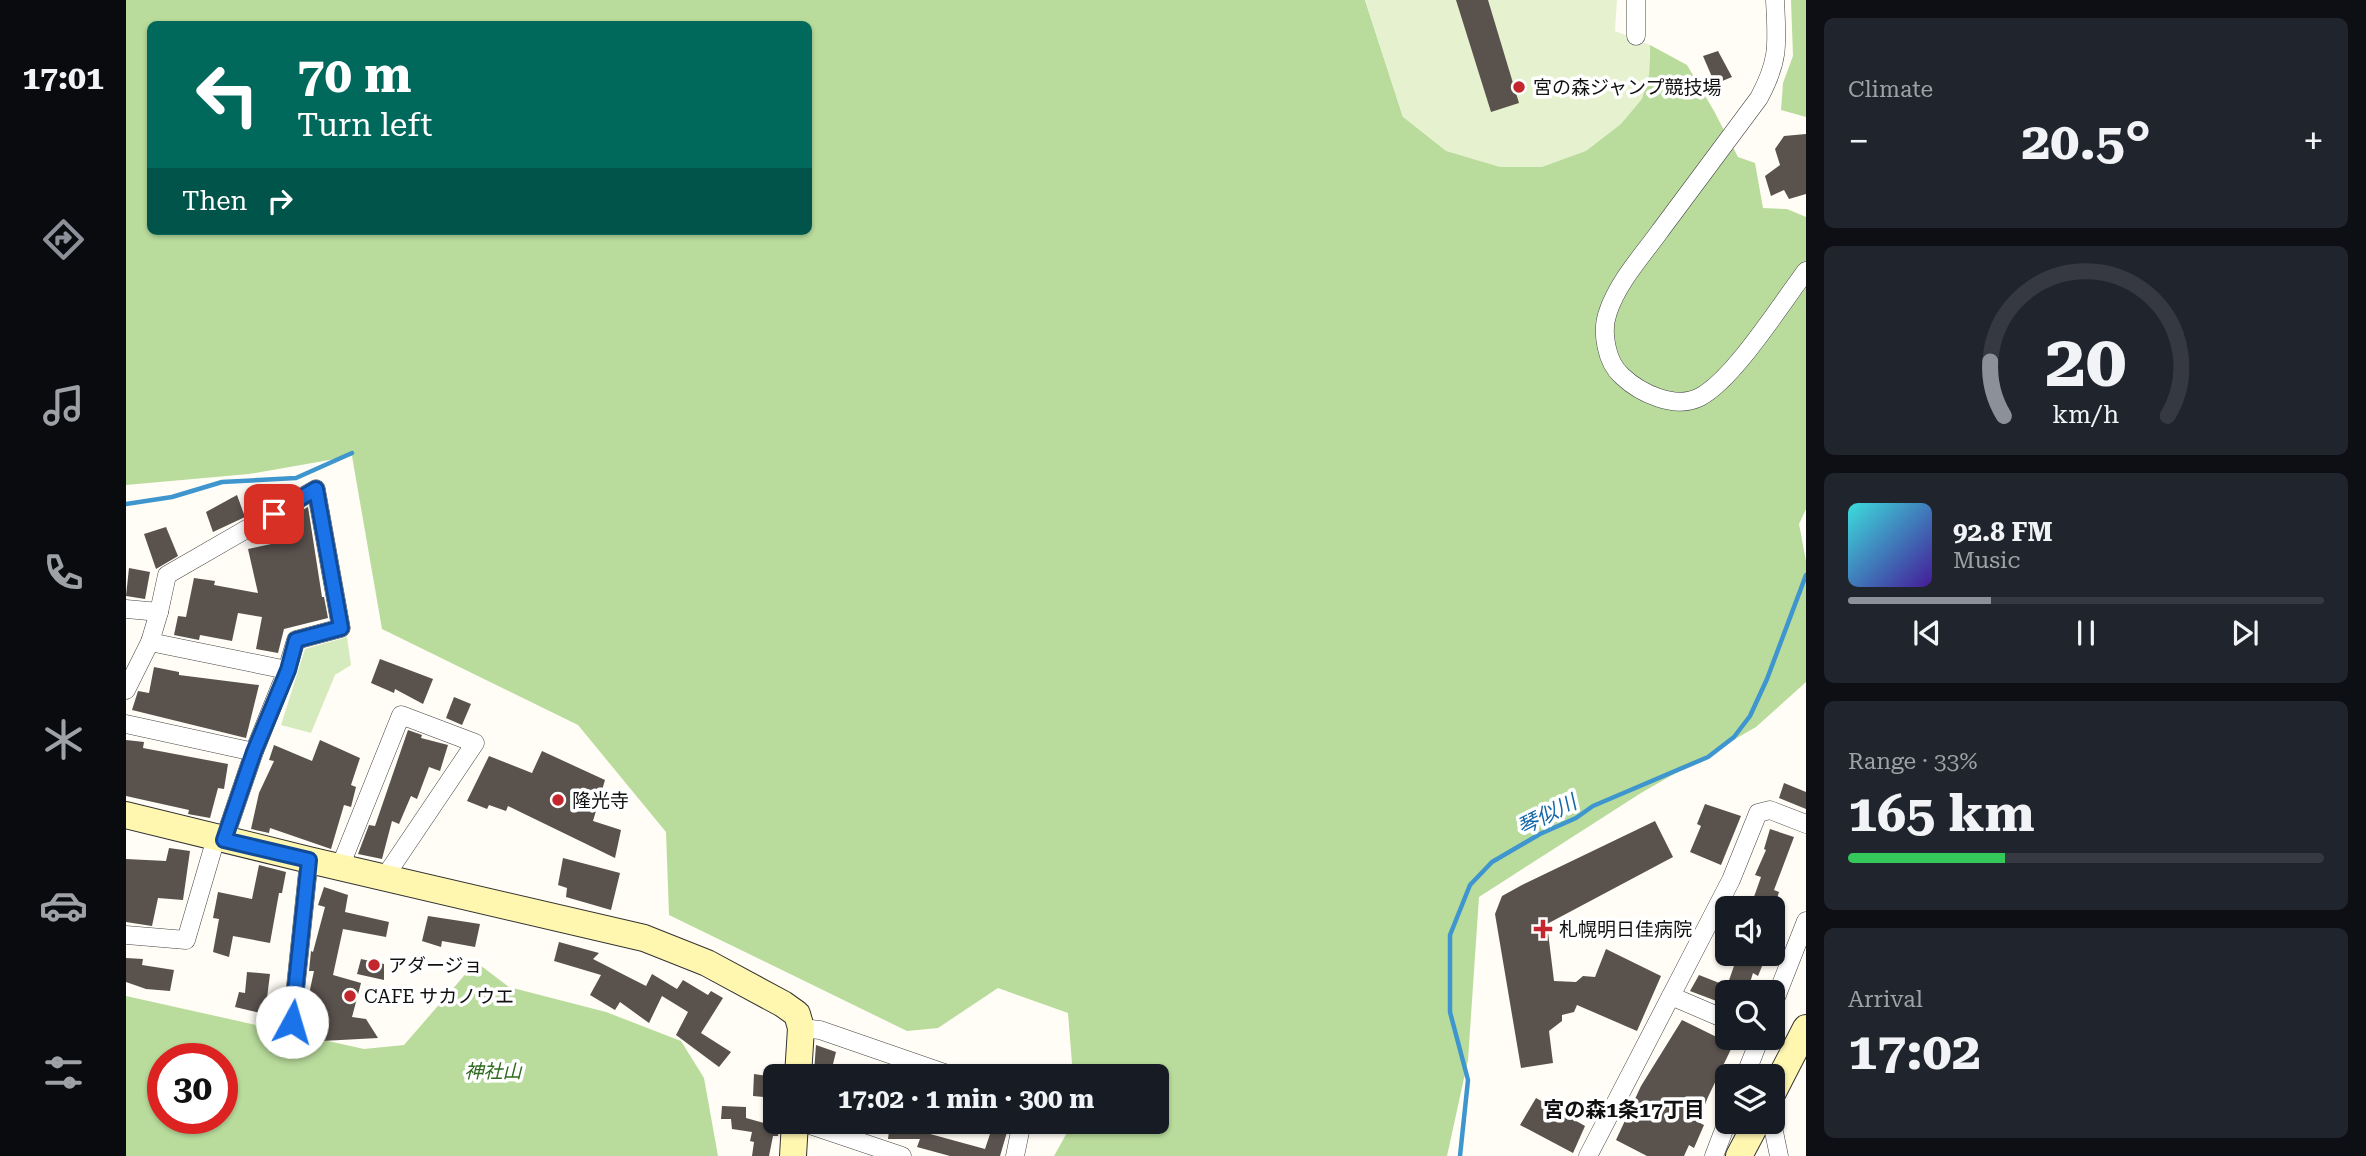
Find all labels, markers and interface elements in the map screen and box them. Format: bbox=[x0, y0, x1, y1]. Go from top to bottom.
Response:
text: 70 m bbox=[297, 47, 412, 104]
icon: left bbox=[182, 49, 273, 140]
text: 17:01 bbox=[22, 59, 104, 97]
place label: 宮の森ジャンプ競技場 bbox=[1533, 76, 1721, 99]
text: Climate bbox=[1848, 76, 1933, 103]
marker: 宮の森ジャンプ競技場 bbox=[1511, 79, 1527, 95]
text: Turn left bbox=[297, 106, 432, 144]
text: 20.5° bbox=[2021, 111, 2151, 172]
text: − bbox=[1848, 119, 1869, 163]
text: + bbox=[2303, 119, 2324, 163]
icon: right bbox=[261, 182, 299, 220]
text: Then bbox=[182, 186, 247, 216]
icon: directions bbox=[39, 215, 88, 264]
text: 20 bbox=[2045, 320, 2127, 405]
icon: music bbox=[39, 381, 88, 430]
text: km/h bbox=[2053, 400, 2119, 429]
pin bbox=[244, 484, 304, 544]
icon: arrive bbox=[255, 495, 293, 533]
text: 92.8 FM bbox=[1953, 517, 2053, 547]
text: Music bbox=[1953, 547, 2020, 574]
icon: phone bbox=[39, 548, 88, 597]
icon: previous bbox=[1908, 614, 1946, 652]
icon: pause bbox=[2067, 614, 2105, 652]
icon: next bbox=[2226, 614, 2264, 652]
icon: climate bbox=[39, 715, 88, 764]
text: Range · 33% bbox=[1848, 748, 1977, 775]
text: 165 km bbox=[1848, 783, 2035, 844]
place label: 隆光寺 bbox=[572, 789, 629, 812]
water label: 琴似川 bbox=[1513, 789, 1582, 840]
marker: 隆光寺 bbox=[550, 792, 566, 808]
icon: car bbox=[39, 881, 88, 930]
map controls bbox=[1715, 896, 1785, 1134]
button: sound bbox=[1715, 896, 1785, 966]
place label: 札幌明日佳病院 bbox=[1559, 918, 1692, 941]
marker: 札幌明日佳病院 bbox=[1533, 919, 1553, 939]
place label: アダージョ bbox=[388, 954, 483, 977]
marker: アダージョ bbox=[366, 957, 382, 973]
button: search bbox=[1715, 980, 1785, 1050]
position arrow bbox=[255, 985, 329, 1059]
place label: CAFE サカノウエ bbox=[364, 985, 514, 1008]
text: Arrival bbox=[1848, 986, 1923, 1013]
marker: CAFE サカノウエ bbox=[342, 988, 358, 1004]
text: 17:02 bbox=[1848, 1021, 1981, 1082]
speed limit sign: 30 bbox=[147, 1043, 238, 1134]
icon: filters bbox=[39, 1048, 88, 1097]
park label: 神社山 bbox=[464, 1060, 522, 1083]
button: layers bbox=[1715, 1064, 1785, 1134]
text: 17:02 · 1 min · 300 m bbox=[838, 1084, 1094, 1114]
district label: 宮の森1条17丁目 bbox=[1543, 1098, 1705, 1122]

